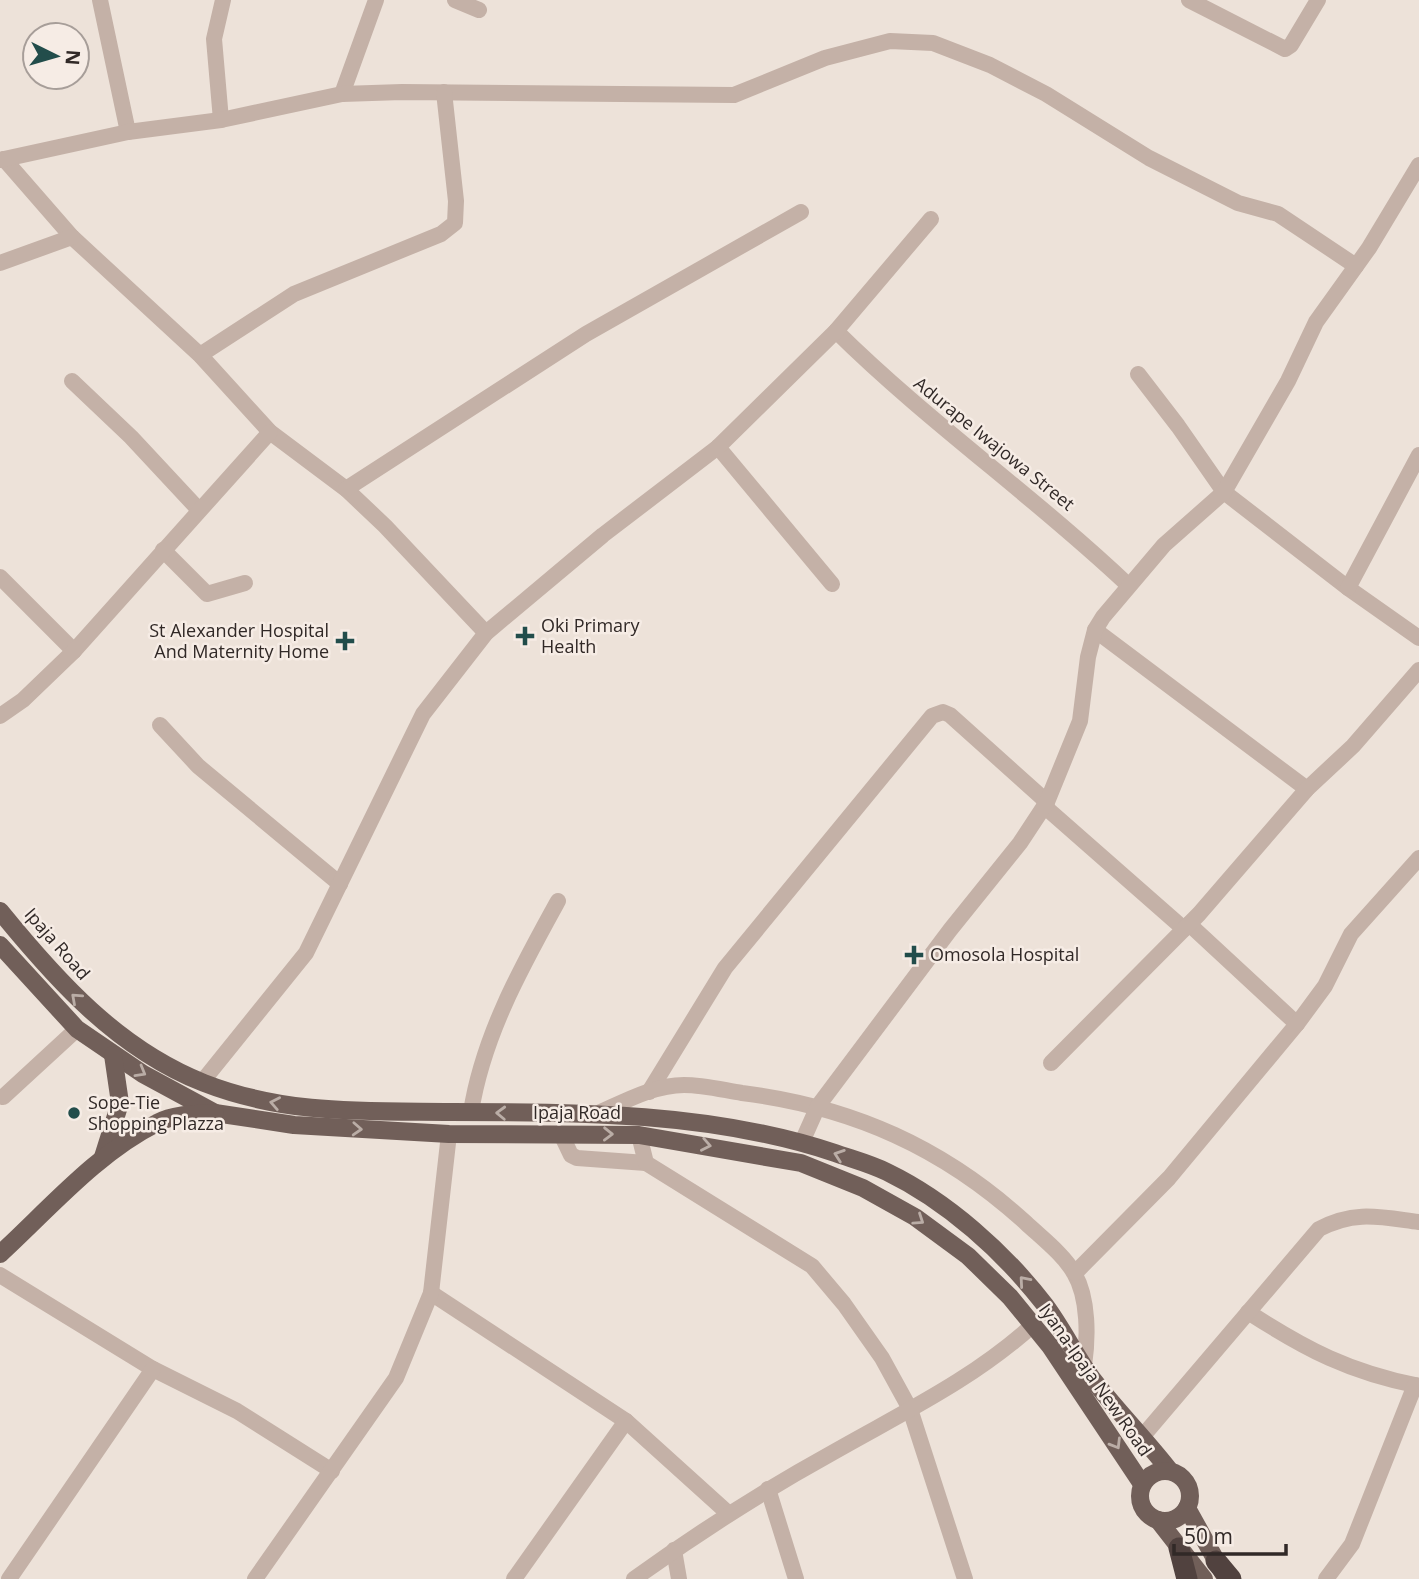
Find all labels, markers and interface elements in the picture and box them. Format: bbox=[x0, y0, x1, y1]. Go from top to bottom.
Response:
north arrow bbox=[21, 21, 91, 91]
text: N bbox=[59, 49, 87, 66]
street label: Adurape Iwajowa Street bbox=[909, 371, 1080, 515]
place label: Oki Primary Health bbox=[541, 613, 640, 658]
place label: St Alexander Hospital And Maternity Home bbox=[149, 618, 329, 663]
marker: Oki Primary Health bbox=[515, 626, 535, 646]
marker: St Alexander Hospital And Maternity Home bbox=[335, 631, 355, 651]
street label: Ipaja Road bbox=[20, 902, 96, 985]
place label: Omosola Hospital bbox=[930, 942, 1079, 966]
marker: Omosola Hospital bbox=[904, 945, 924, 965]
one-way arrow bbox=[71, 994, 84, 1007]
one-way arrow bbox=[133, 1064, 146, 1077]
place label: Sope-Tie Shopping Plazza bbox=[88, 1090, 224, 1135]
one-way arrow bbox=[269, 1096, 280, 1111]
street label: Ipaja Road bbox=[533, 1100, 621, 1124]
marker: Sope-Tie Shopping Plazza bbox=[66, 1105, 82, 1121]
one-way arrow bbox=[495, 1105, 506, 1121]
one-way arrow bbox=[351, 1121, 362, 1136]
one-way arrow bbox=[603, 1127, 614, 1142]
one-way arrow bbox=[700, 1137, 712, 1152]
one-way arrow bbox=[834, 1149, 846, 1163]
one-way arrow bbox=[911, 1212, 924, 1224]
one-way arrow bbox=[1020, 1277, 1032, 1290]
street label: Iyana-Ipaja New Road bbox=[1034, 1298, 1158, 1461]
one-way arrow bbox=[1108, 1436, 1121, 1449]
scale bar bbox=[1174, 1512, 1286, 1556]
text: 50 m bbox=[1184, 1522, 1233, 1550]

